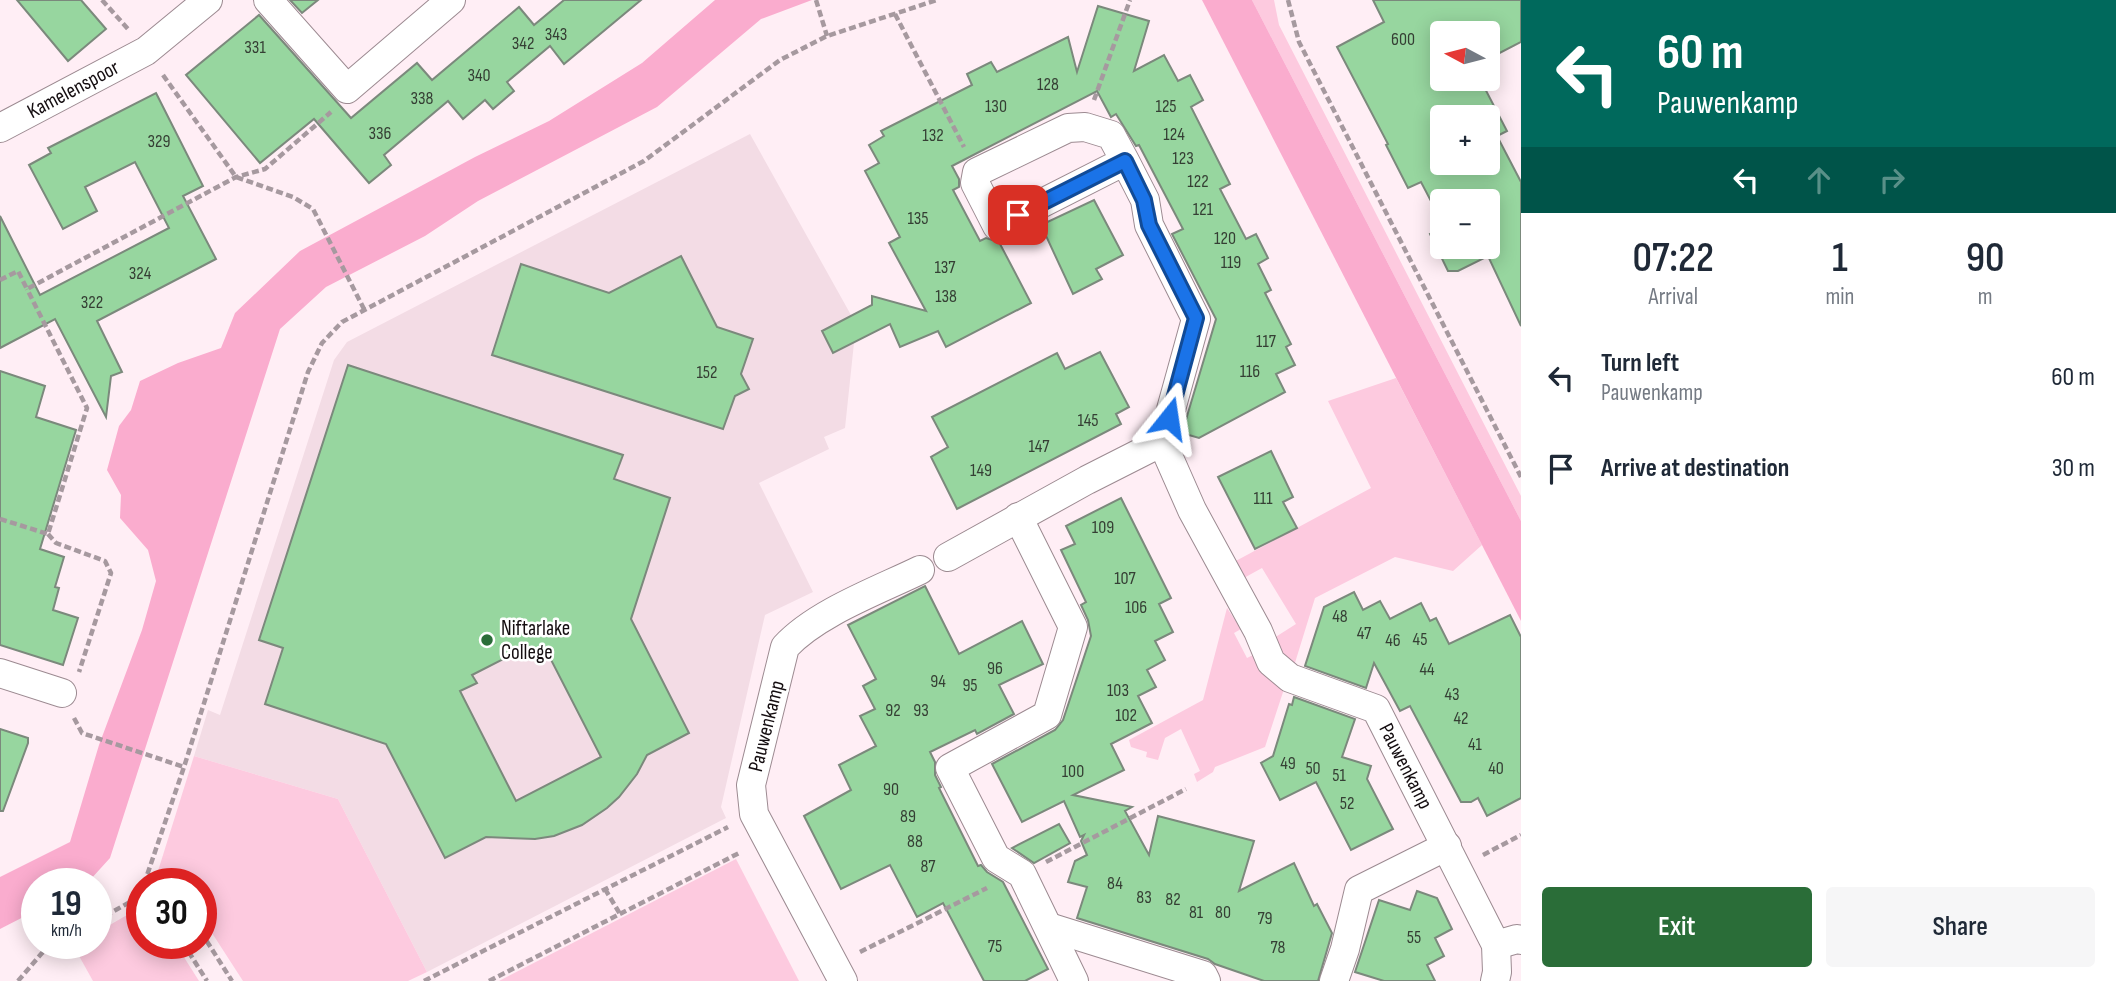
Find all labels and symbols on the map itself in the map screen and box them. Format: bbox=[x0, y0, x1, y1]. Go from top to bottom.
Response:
north arrow bbox=[1430, 21, 1500, 91]
house number: 343 bbox=[545, 24, 567, 45]
house number: 600 bbox=[1391, 29, 1415, 50]
house number: 342 bbox=[512, 33, 534, 54]
house number: 331 bbox=[244, 37, 266, 58]
street label: Kamelenspoor bbox=[23, 55, 123, 124]
house number: 340 bbox=[467, 65, 491, 86]
house number: 128 bbox=[1037, 74, 1059, 95]
house number: 338 bbox=[411, 88, 434, 109]
house number: 130 bbox=[985, 96, 1007, 117]
house number: 125 bbox=[1155, 96, 1177, 117]
house number: 336 bbox=[369, 123, 392, 144]
house number: 124 bbox=[1163, 124, 1185, 145]
house number: 132 bbox=[922, 125, 944, 146]
house number: 329 bbox=[148, 131, 170, 152]
house number: 123 bbox=[1172, 148, 1194, 169]
house number: 122 bbox=[1187, 171, 1209, 192]
pin bbox=[988, 185, 1048, 245]
house number: 121 bbox=[1193, 199, 1214, 220]
house number: 135 bbox=[907, 208, 929, 229]
house number: 120 bbox=[1214, 228, 1236, 249]
house number: 119 bbox=[1221, 252, 1241, 273]
house number: 137 bbox=[934, 257, 956, 278]
house number: 324 bbox=[129, 263, 152, 284]
house number: 138 bbox=[935, 286, 957, 307]
house number: 322 bbox=[81, 292, 103, 313]
house number: 117 bbox=[1256, 331, 1277, 352]
house number: 116 bbox=[1240, 361, 1260, 382]
house number: 152 bbox=[697, 362, 717, 383]
position arrow bbox=[1132, 381, 1206, 455]
house number: 145 bbox=[1077, 410, 1099, 431]
house number: 147 bbox=[1029, 436, 1050, 457]
house number: 149 bbox=[970, 460, 992, 481]
house number: 111 bbox=[1254, 488, 1273, 509]
house number: 109 bbox=[1092, 517, 1114, 538]
house number: 107 bbox=[1114, 568, 1137, 589]
house number: 106 bbox=[1125, 597, 1147, 618]
house number: 48 bbox=[1332, 606, 1348, 627]
place label: Niftarlake College bbox=[501, 616, 570, 665]
house number: 47 bbox=[1357, 623, 1372, 644]
house number: 45 bbox=[1413, 629, 1427, 650]
house number: 46 bbox=[1385, 630, 1401, 651]
marker: Niftarlake College bbox=[479, 632, 495, 648]
house number: 96 bbox=[987, 658, 1003, 679]
house number: 44 bbox=[1419, 659, 1435, 680]
house number: 94 bbox=[930, 671, 946, 692]
house number: 95 bbox=[962, 675, 978, 696]
street label: Pauwenkamp bbox=[743, 678, 790, 774]
house number: 103 bbox=[1107, 680, 1129, 701]
house number: 43 bbox=[1444, 684, 1460, 705]
house number: 92 bbox=[885, 700, 901, 721]
house number: 93 bbox=[913, 700, 929, 721]
house number: 102 bbox=[1115, 705, 1137, 726]
house number: 42 bbox=[1453, 708, 1469, 729]
street label: Pauwenkamp bbox=[1373, 719, 1438, 813]
house number: 41 bbox=[1468, 734, 1483, 755]
house number: 49 bbox=[1280, 753, 1296, 774]
house number: 50 bbox=[1305, 758, 1321, 779]
house number: 40 bbox=[1488, 758, 1504, 779]
house number: 100 bbox=[1062, 761, 1084, 782]
house number: 51 bbox=[1332, 765, 1346, 786]
house number: 90 bbox=[883, 779, 899, 800]
house number: 52 bbox=[1340, 793, 1354, 814]
house number: 89 bbox=[900, 806, 916, 827]
house number: 88 bbox=[907, 831, 923, 852]
house number: 87 bbox=[920, 856, 936, 877]
speed limit sign: 30 bbox=[126, 868, 217, 959]
house number: 84 bbox=[1107, 873, 1123, 894]
house number: 83 bbox=[1136, 887, 1152, 908]
house number: 82 bbox=[1165, 889, 1181, 910]
house number: 81 bbox=[1189, 902, 1204, 923]
house number: 80 bbox=[1215, 902, 1231, 923]
house number: 79 bbox=[1257, 908, 1273, 929]
house number: 55 bbox=[1407, 927, 1421, 948]
house number: 75 bbox=[988, 936, 1002, 957]
house number: 78 bbox=[1270, 937, 1286, 958]

